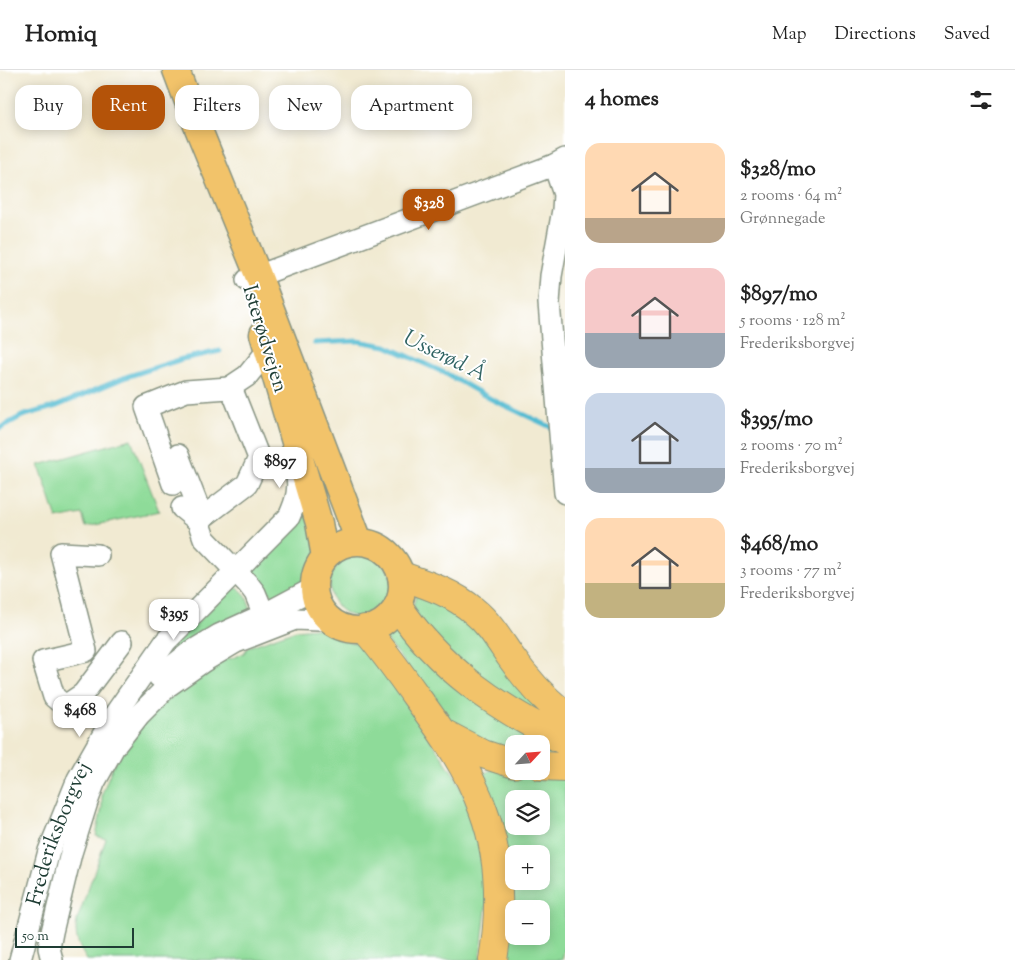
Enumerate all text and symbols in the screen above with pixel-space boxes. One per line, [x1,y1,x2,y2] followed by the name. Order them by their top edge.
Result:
[25,18,97,52] text: Homiq
[772,22,807,48] text: Map
[835,22,916,48] text: Directions
[944,22,990,48] text: Saved
[15,85,82,130] chip: Buy
[92,85,165,130] chip: Rent
[175,85,259,130] chip: Filters
[269,85,341,130] chip: New
[351,85,472,130] chip: Apartment
[585,85,659,115] text: 4 homes
[967,86,995,114] icon: filters
[740,155,816,185] text: $328/mo
[625,163,685,223] icon: home
[740,185,843,208] text: 2 rooms · 64 m²
[399,189,459,231] pin: $328
[414,193,444,216] text: $328
[740,208,825,231] text: Grønnegade
[740,280,818,310] text: $897/mo
[233,281,295,397] street label: Isterødvejen
[625,288,685,348] icon: home
[740,310,846,333] text: 5 rooms · 128 m²
[397,323,491,391] water label: Usserød Å
[740,333,855,356] text: Frederiksborgvej
[740,405,813,435] text: $395/mo
[625,413,685,473] icon: home
[740,435,843,458] text: 2 rooms · 70 m²
[250,446,310,489] pin: $897
[264,451,296,474] text: $897
[740,458,855,481] text: Frederiksborgvej
[740,530,818,560] text: $468/mo
[625,538,685,598] icon: home
[740,560,842,583] text: 3 rooms · 77 m²
[740,583,855,606] text: Frederiksborgvej
[144,598,204,641] pin: $395
[160,603,188,626] text: $395
[50,696,110,738] pin: $468
[64,700,96,723] text: $468
[505,735,550,780] north arrow
[505,735,550,945] map controls
[20,757,99,909] street label: Frederiksborgvej
[505,790,550,835] button: layers
[505,845,550,890] button: +
[505,900,550,945] button: −
[15,925,134,948] scale bar
[22,927,49,947] text: 50 m

